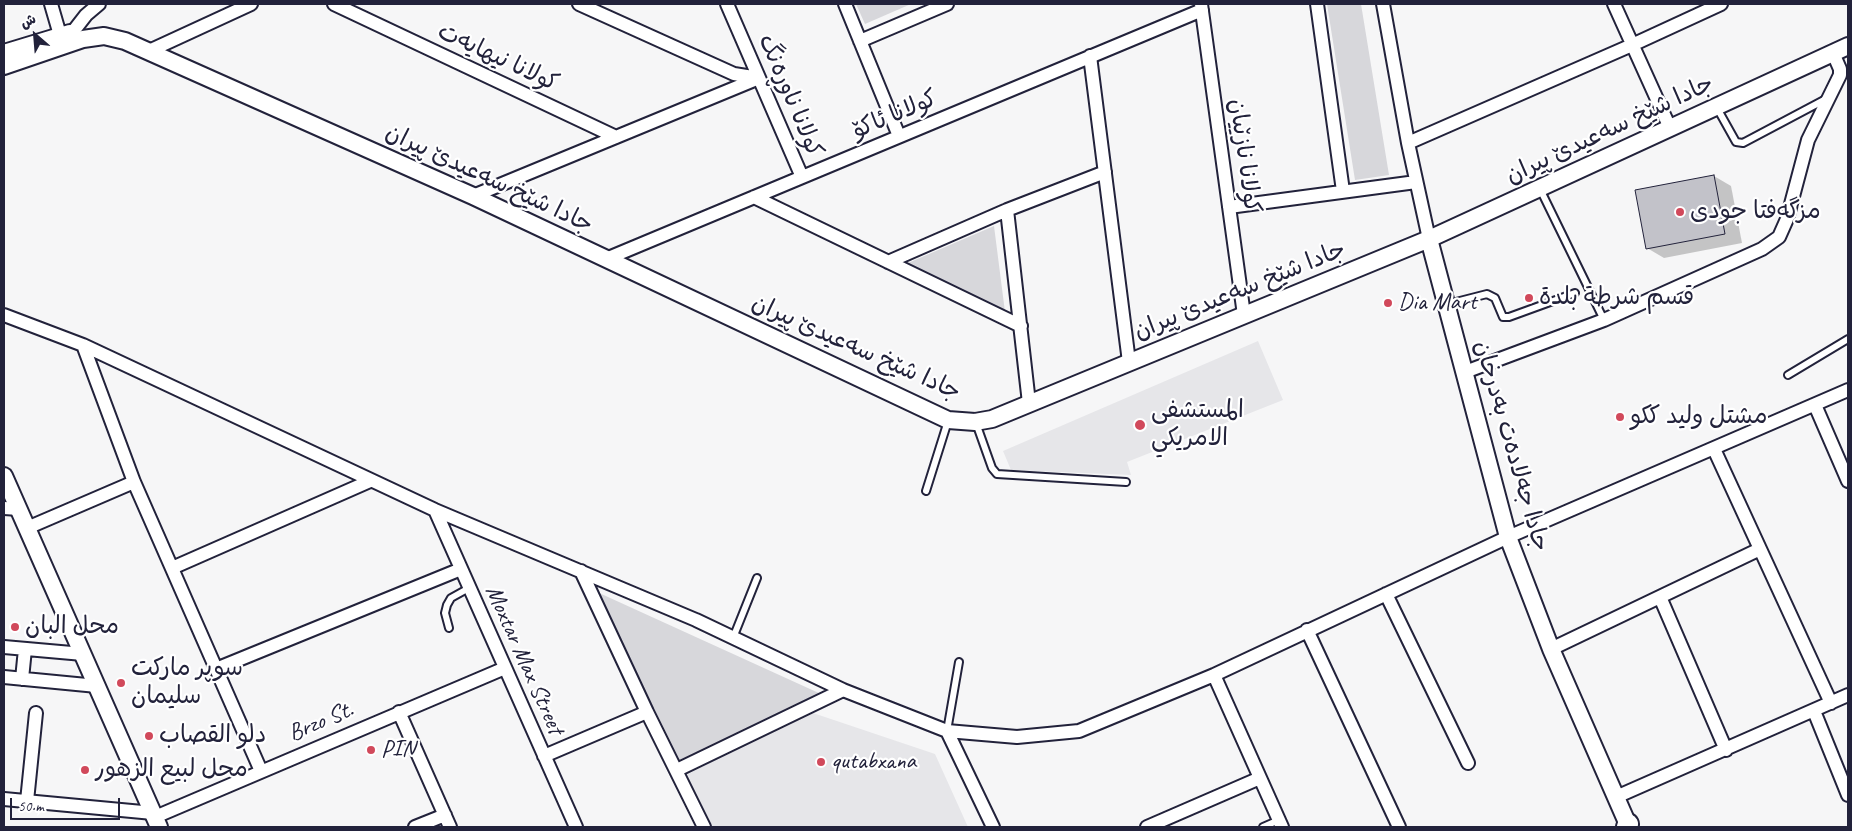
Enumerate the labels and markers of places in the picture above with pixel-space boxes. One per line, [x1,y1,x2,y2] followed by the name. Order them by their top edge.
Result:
[1690,198,1821,226] place label: مزگەفتا جودی
[1674,206,1686,218] marker: مزگەفتا جودی
[1539,284,1694,312] place label: قسم شرطة بلدة
[1398,289,1477,317] place label: Dia Mart
[1523,292,1535,304] marker: قسم شرطة بلدة
[1382,297,1394,309] marker: Dia Mart
[1151,397,1244,453] place label: المستشفى الامريكي
[1630,403,1767,431] place label: مشتل وليد ككو
[1614,411,1626,423] marker: مشتل وليد ككو
[1133,418,1147,432] marker: المستشفى الامريكي
[25,613,119,641] place label: محل البان
[9,621,21,633] marker: محل البان
[131,655,243,711] place label: سوپر ماركت سليمان
[115,677,127,689] marker: سوپر ماركت سليمان
[159,722,266,750] place label: دلو القصاب
[143,730,155,742] marker: دلو القصاب
[381,736,415,764] place label: PIN
[365,744,377,756] marker: PIN
[831,748,916,776] place label: qutabxana
[95,756,248,784] place label: محل لبيع الزهور
[815,756,827,768] marker: qutabxana
[79,764,91,776] marker: محل لبيع الزهور

